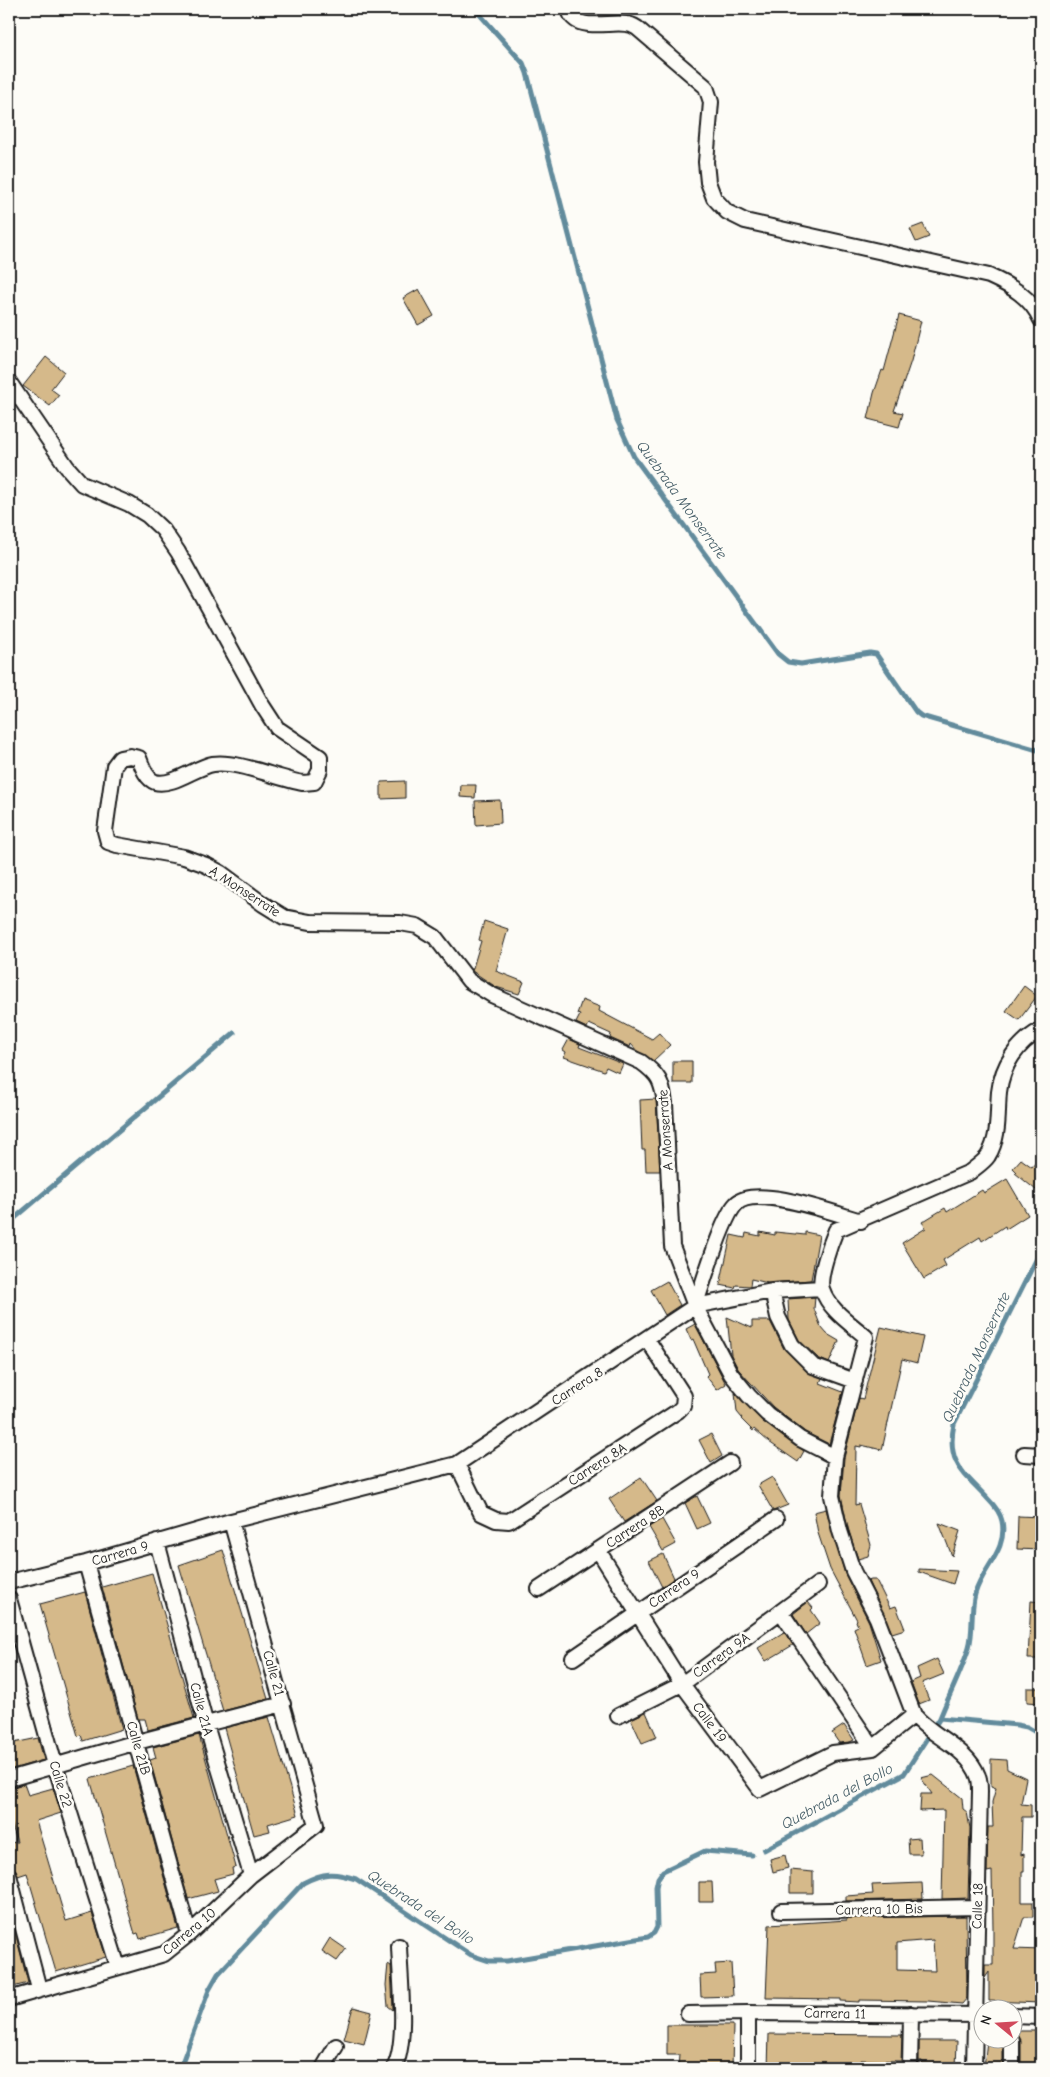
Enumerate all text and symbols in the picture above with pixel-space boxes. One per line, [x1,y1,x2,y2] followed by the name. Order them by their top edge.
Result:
[633,437,731,563] water label: Quebrada Monserrate
[206,862,283,921] street label: A Monserrate
[654,1089,677,1171] street label: A Monserrate
[938,1289,1014,1425] water label: Quebrada Monserrate
[548,1363,606,1409] street label: Carrera 8
[565,1439,630,1490] street label: Carrera 8A
[603,1501,668,1552] street label: Carrera 8B
[90,1537,151,1570] street label: Carrera 9
[645,1565,703,1612] street label: Carrera 9
[689,1629,753,1682] street label: Carrera 9A
[259,1648,288,1698] street label: Calle 21
[186,1681,217,1738] street label: Calle 21A
[689,1699,730,1746] street label: Calle 19
[123,1719,154,1777] street label: Calle 21B
[45,1759,76,1810] street label: Calle 22
[778,1759,896,1833] water label: Quebrada del Bollo
[364,1866,478,1948] water label: Quebrada del Bollo
[968,1883,987,1930] street label: Calle 18
[835,1900,923,1919] street label: Carrera 10 Bis
[159,1904,220,1959] street label: Carrera 10
[972,2000,1022,2050] north arrow
[804,2004,866,2023] street label: Carrera 11
[977,2013,996,2027] text: N

